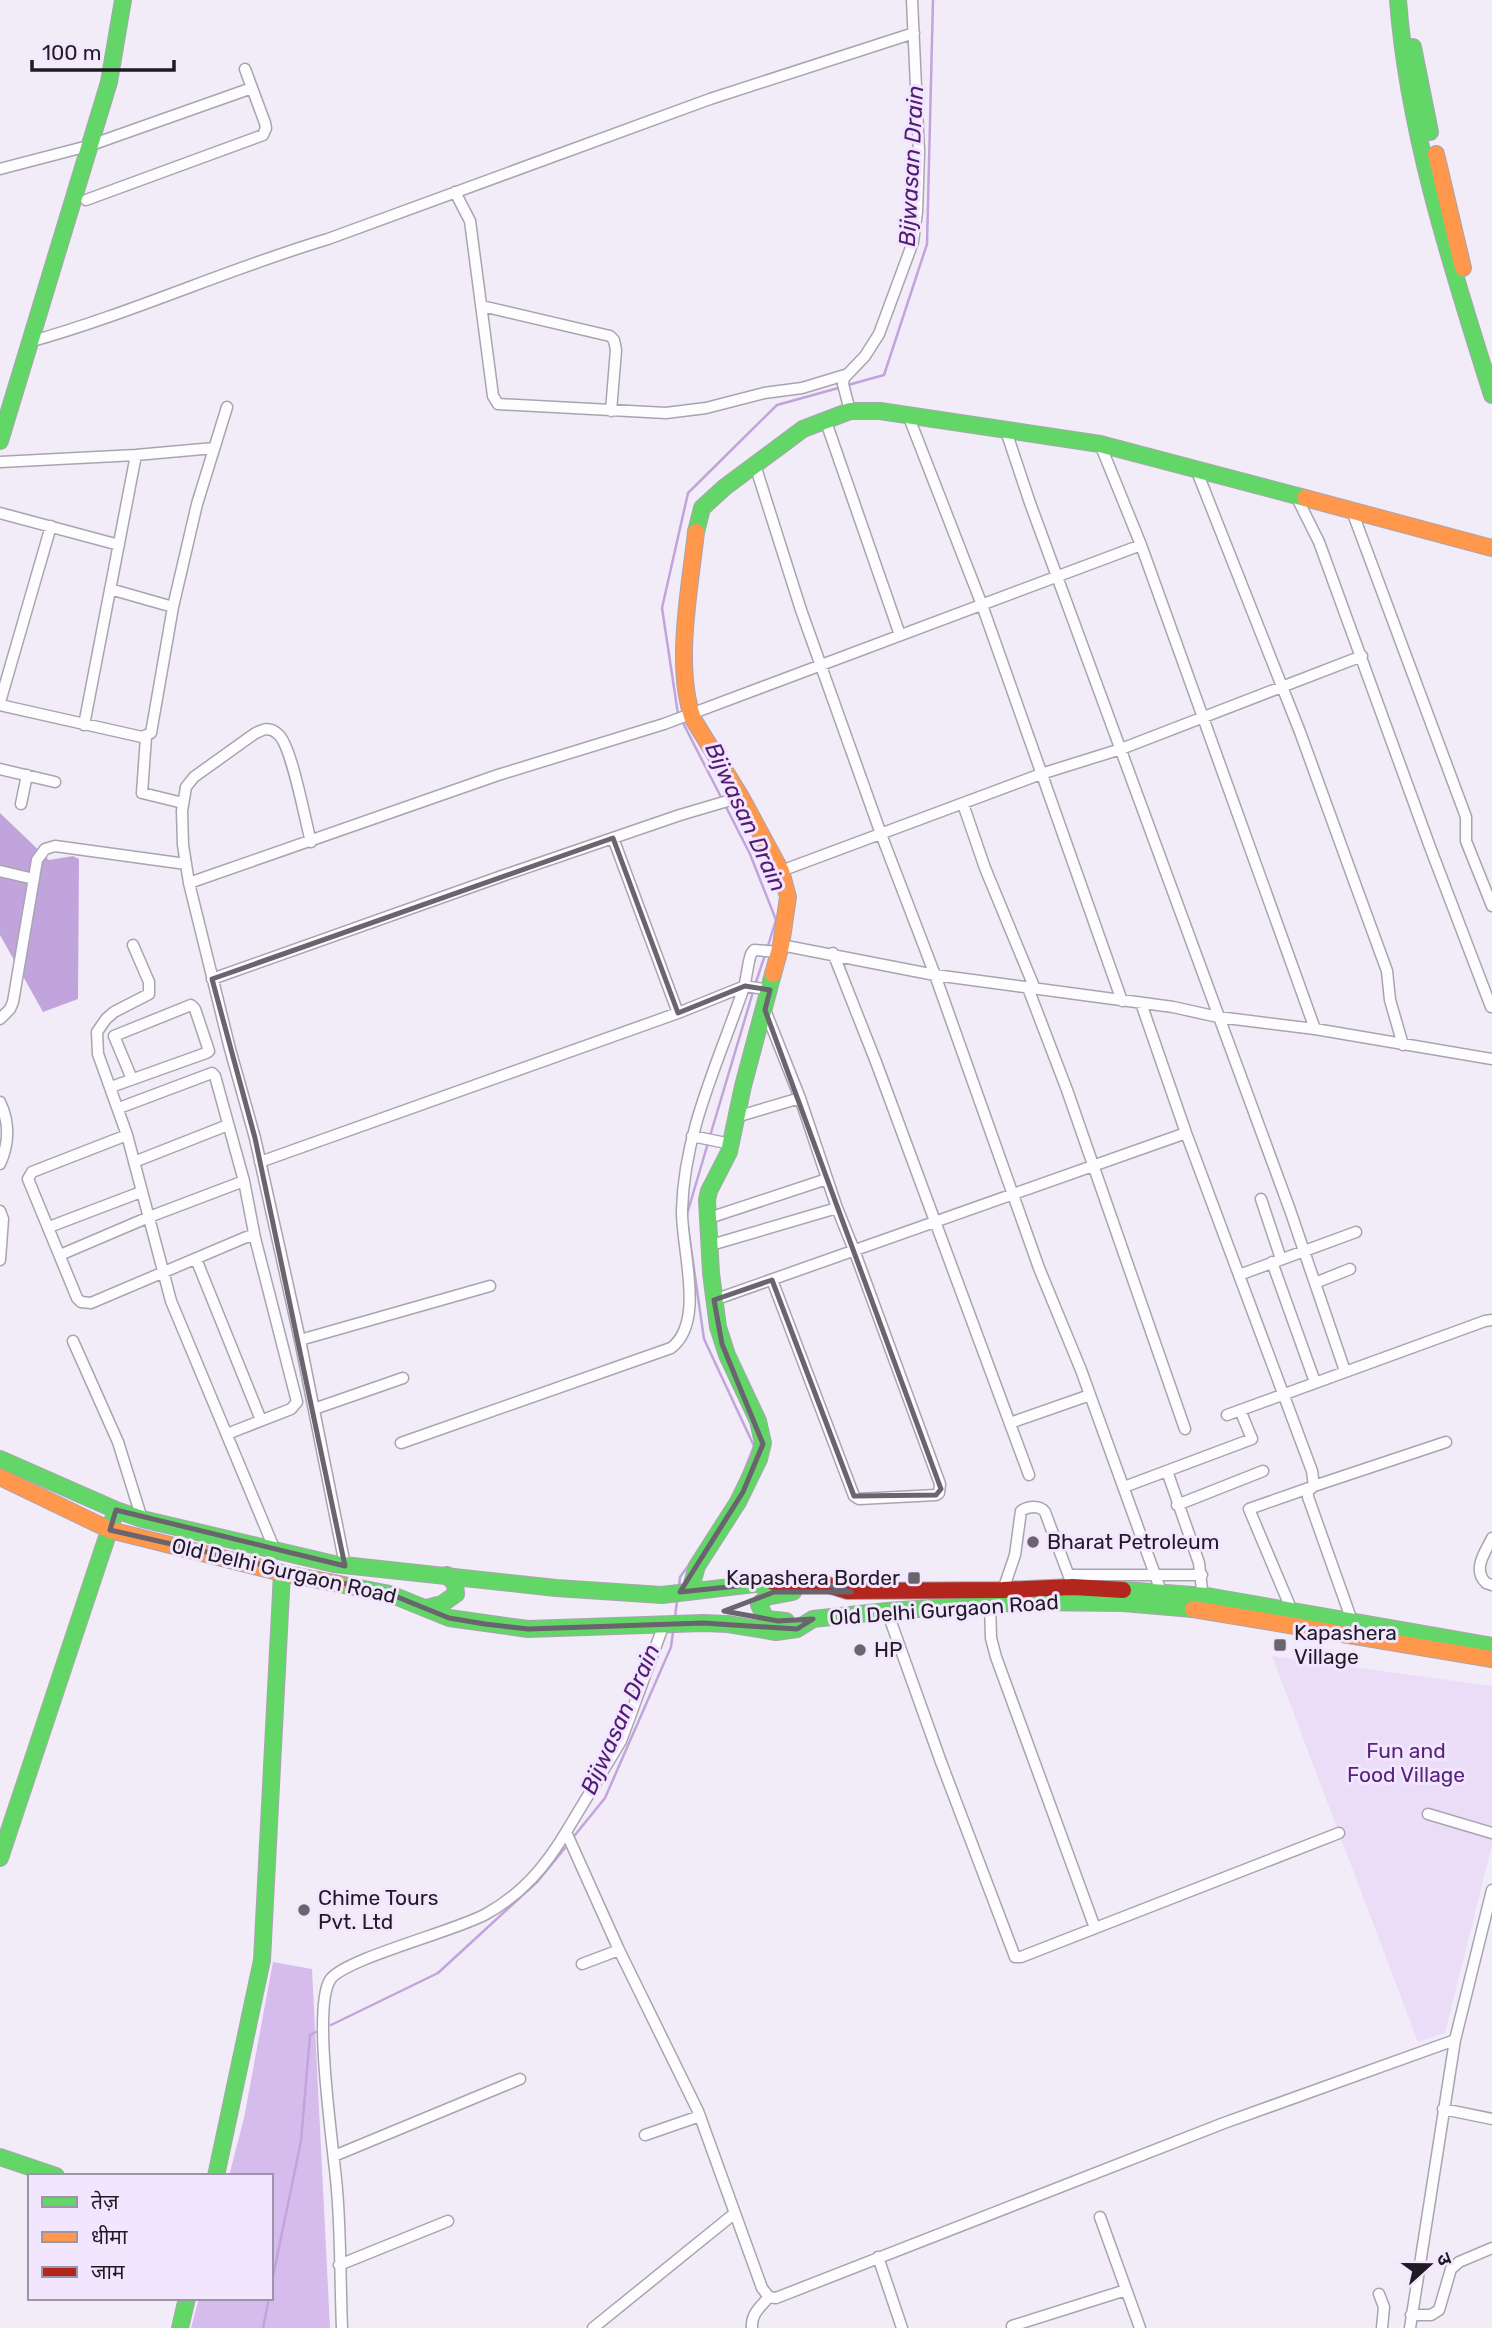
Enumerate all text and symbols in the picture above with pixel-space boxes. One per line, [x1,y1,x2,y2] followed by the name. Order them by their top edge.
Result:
[32,28,173,72] scale bar
[42,40,101,65] text: 100 m
[893,85,929,247] water label: Bijwasan Drain
[699,738,793,896] water label: Bijwasan Drain
[1047,1529,1219,1554] place label: Bharat Petroleum
[169,1532,399,1609] street label: Old Delhi Gurgaon Road
[1025,1534,1041,1550] marker: Bharat Petroleum
[726,1565,900,1590] place label: Kapashera Border
[906,1570,922,1586] marker: Kapashera Border
[828,1589,1059,1630] street label: Old Delhi Gurgaon Road
[1294,1620,1397,1669] place label: Kapashera Village
[874,1637,902,1662] place label: HP
[1272,1637,1288,1653] marker: Kapashera Village
[574,1640,666,1798] water label: Bijwasan Drain
[852,1642,868,1658] marker: HP
[1347,1738,1465,1787] park label: Fun and Food Village
[318,1885,438,1934] place label: Chime Tours Pvt. Ltd
[296,1902,312,1918] marker: Chime Tours Pvt. Ltd
[28,2174,273,2300] legend
[91,2189,119,2214] text: तेज़
[91,2224,128,2249] text: धीमा
[1394,2230,1464,2300] north arrow
[1432,2250,1457,2269] text: उ
[91,2259,125,2284] text: जाम

